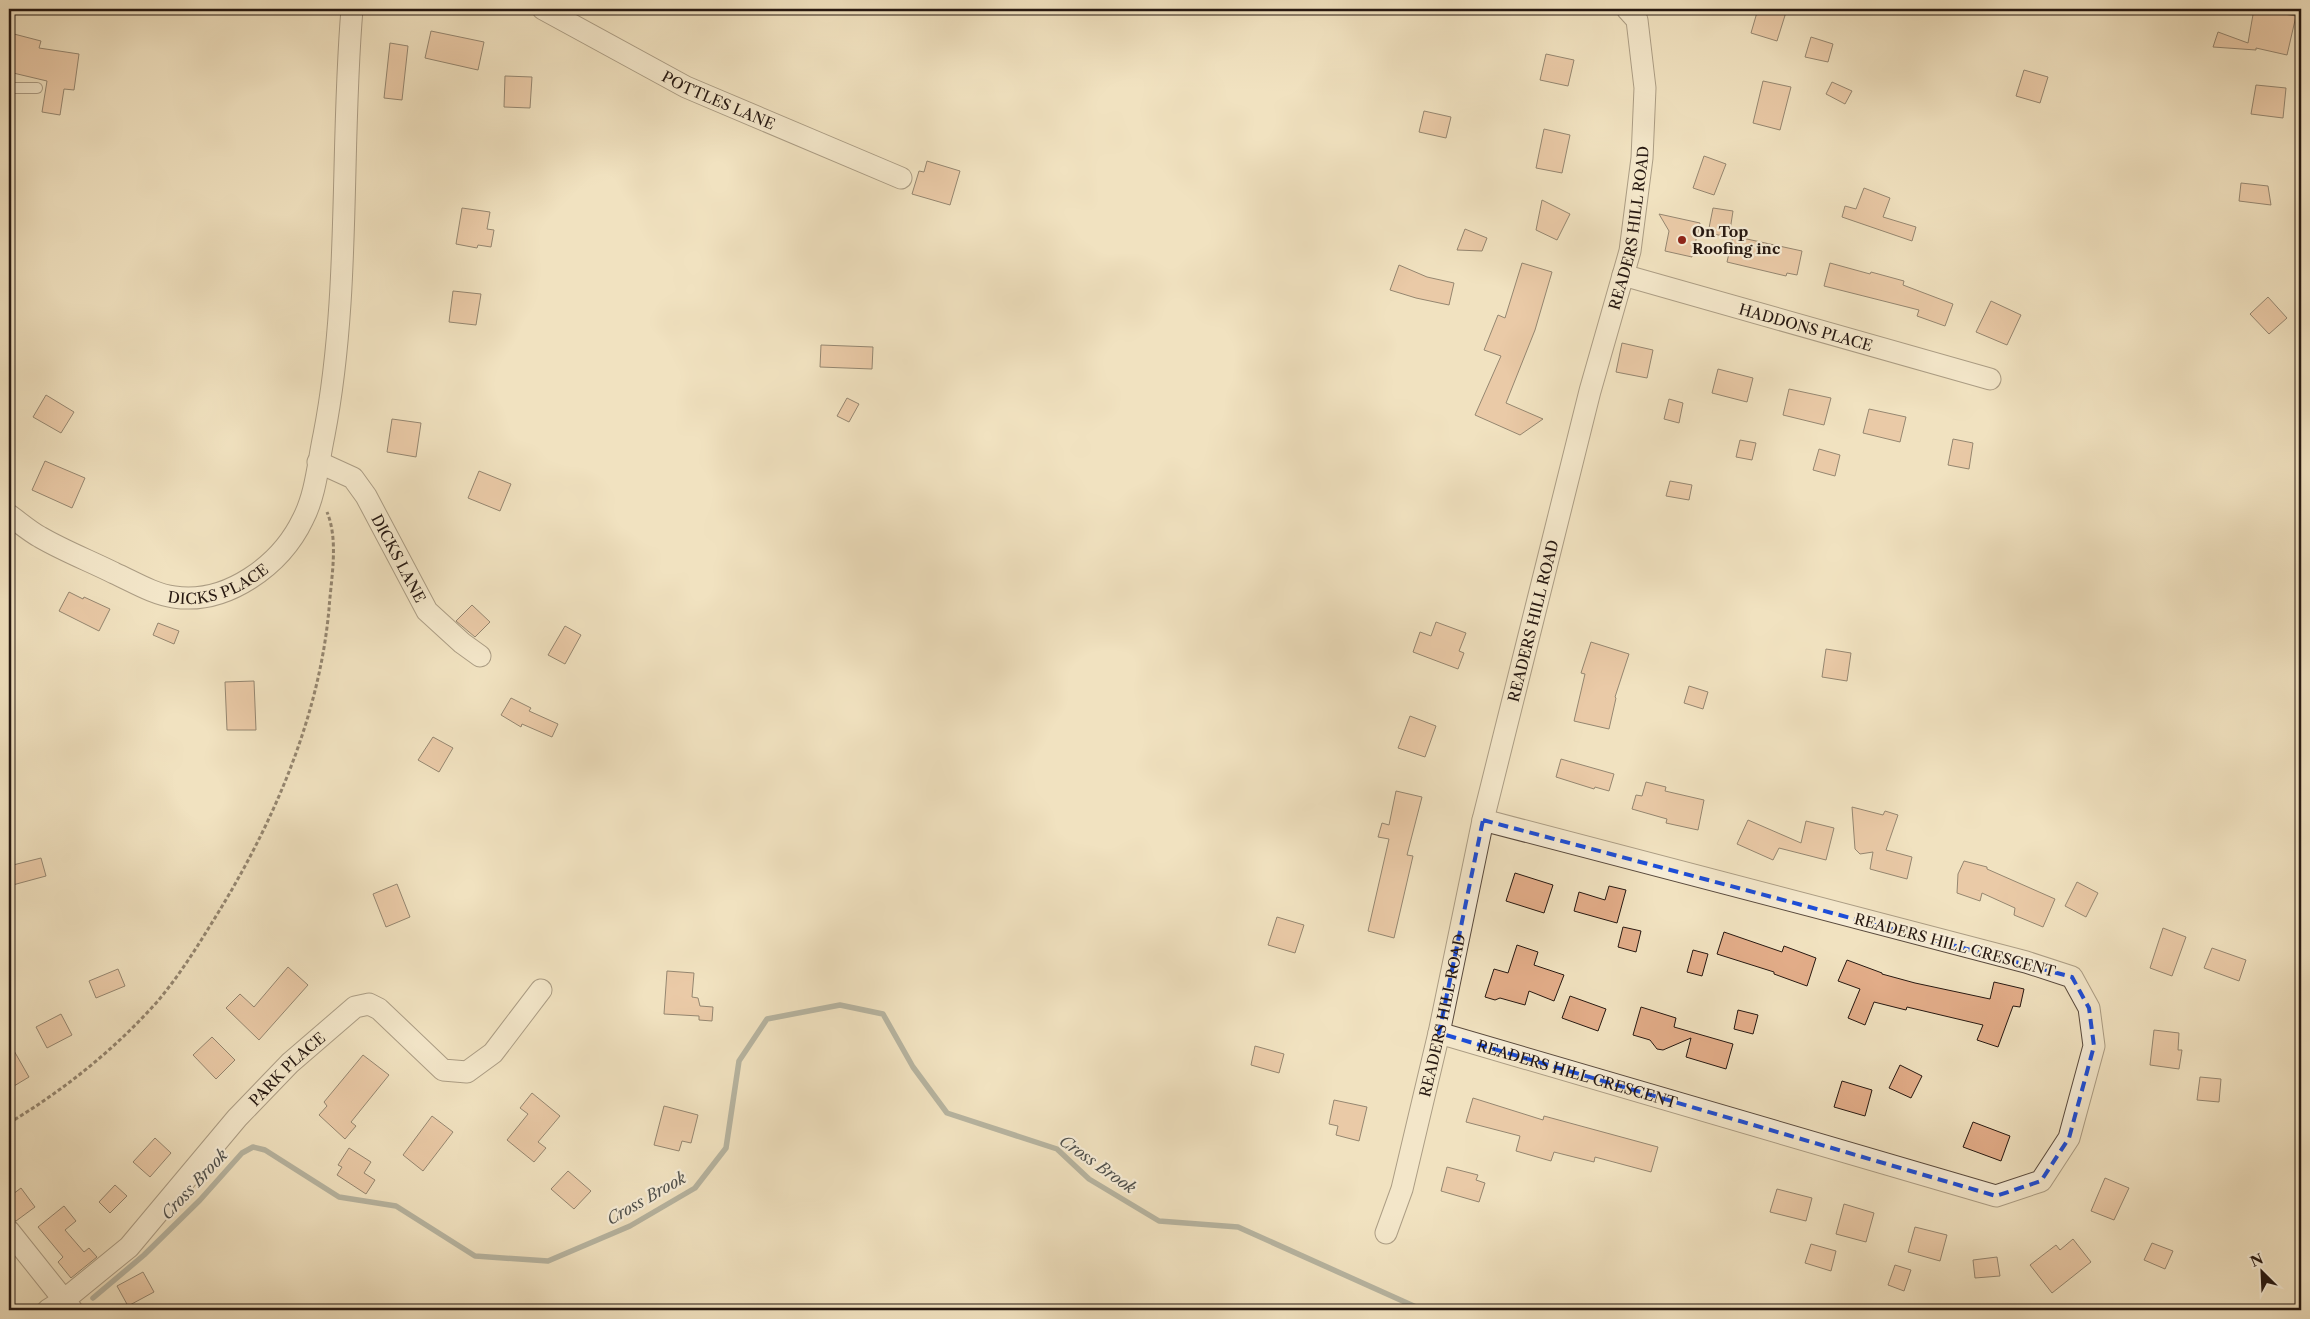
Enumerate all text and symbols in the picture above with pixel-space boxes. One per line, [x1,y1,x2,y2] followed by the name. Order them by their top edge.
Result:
[659,66,778,133] street label: POTTLES LANE
[1604,145,1652,312] street label: READERS HILL ROAD
[1692,222,1780,258] place label: On Top Roofing inc
[1676,234,1688,246] marker: On Top Roofing inc
[1737,299,1875,355] street label: HADDONS PLACE
[368,511,430,606] street label: DICKS LANE
[1503,538,1562,704] street label: READERS HILL ROAD
[166,559,272,608] street label: DICKS PLACE
[1852,909,2059,981] street label: READERS HILL CRESCENT
[1415,932,1469,1099] street label: READERS HILL ROAD
[244,1028,329,1110] street label: PARK PLACE
[1475,1035,1680,1112] street label: READERS HILL CRESCENT
[1056,1130,1141,1198] water label: Cross Brook
[156,1144,232,1223] water label: Cross Brook
[603,1167,690,1229] water label: Cross Brook
[2238,1246,2288,1296] north arrow
[2247,1249,2266,1271] text: N

